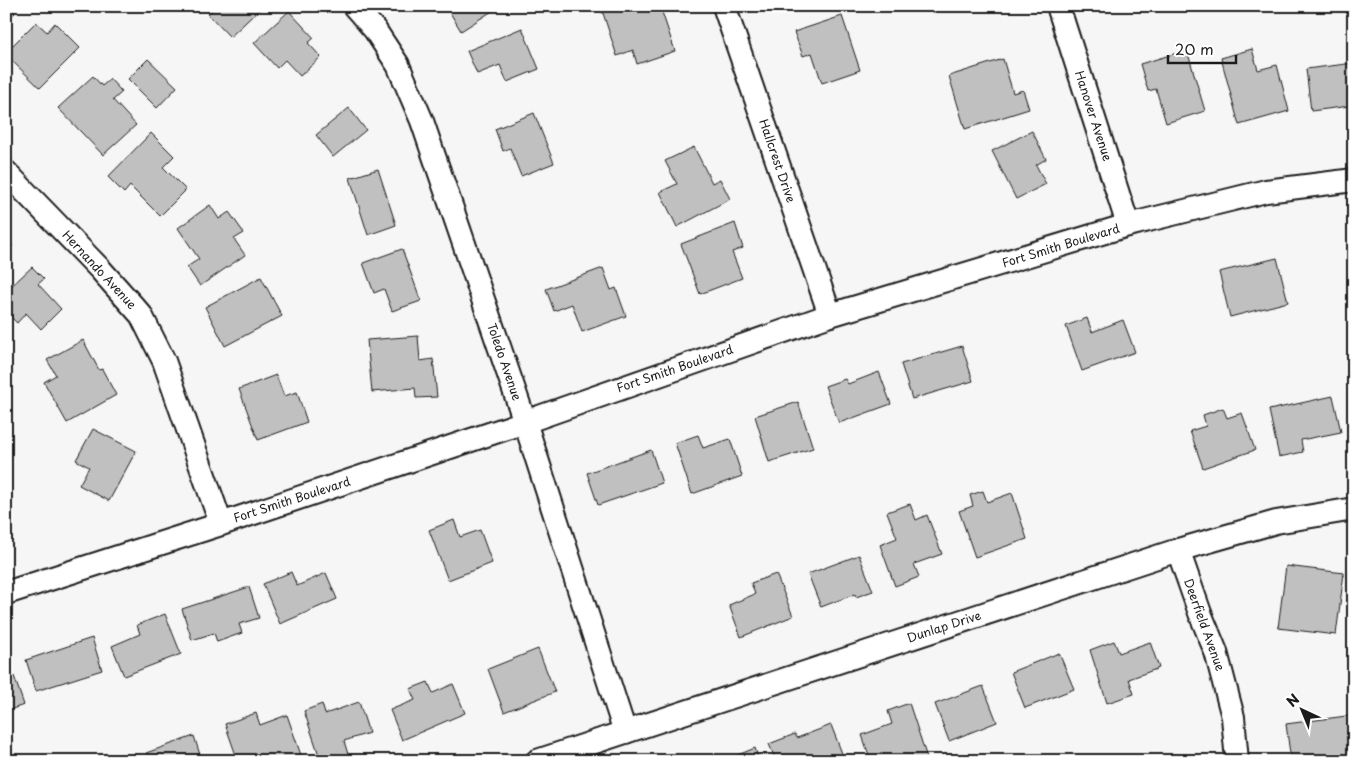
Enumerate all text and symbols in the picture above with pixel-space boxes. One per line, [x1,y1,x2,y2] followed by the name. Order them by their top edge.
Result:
[1168,32,1235,64] scale bar
[1175,37,1214,60] text: 20 m
[1071,68,1117,164] street label: Hanover Avenue
[755,117,801,205] street label: Hallcrest Drive
[1000,218,1122,271] street label: Fort Smith Boulevard
[58,226,141,313] street label: Hernando Avenue
[483,321,527,403] street label: Toledo Avenue
[614,339,736,396] street label: Fort Smith Boulevard
[231,471,353,526] street label: Fort Smith Boulevard
[1180,576,1230,674] street label: Deerfield Avenue
[904,605,984,647] street label: Dunlap Drive
[1278,684,1328,734] north arrow
[1281,689,1304,712] text: N

